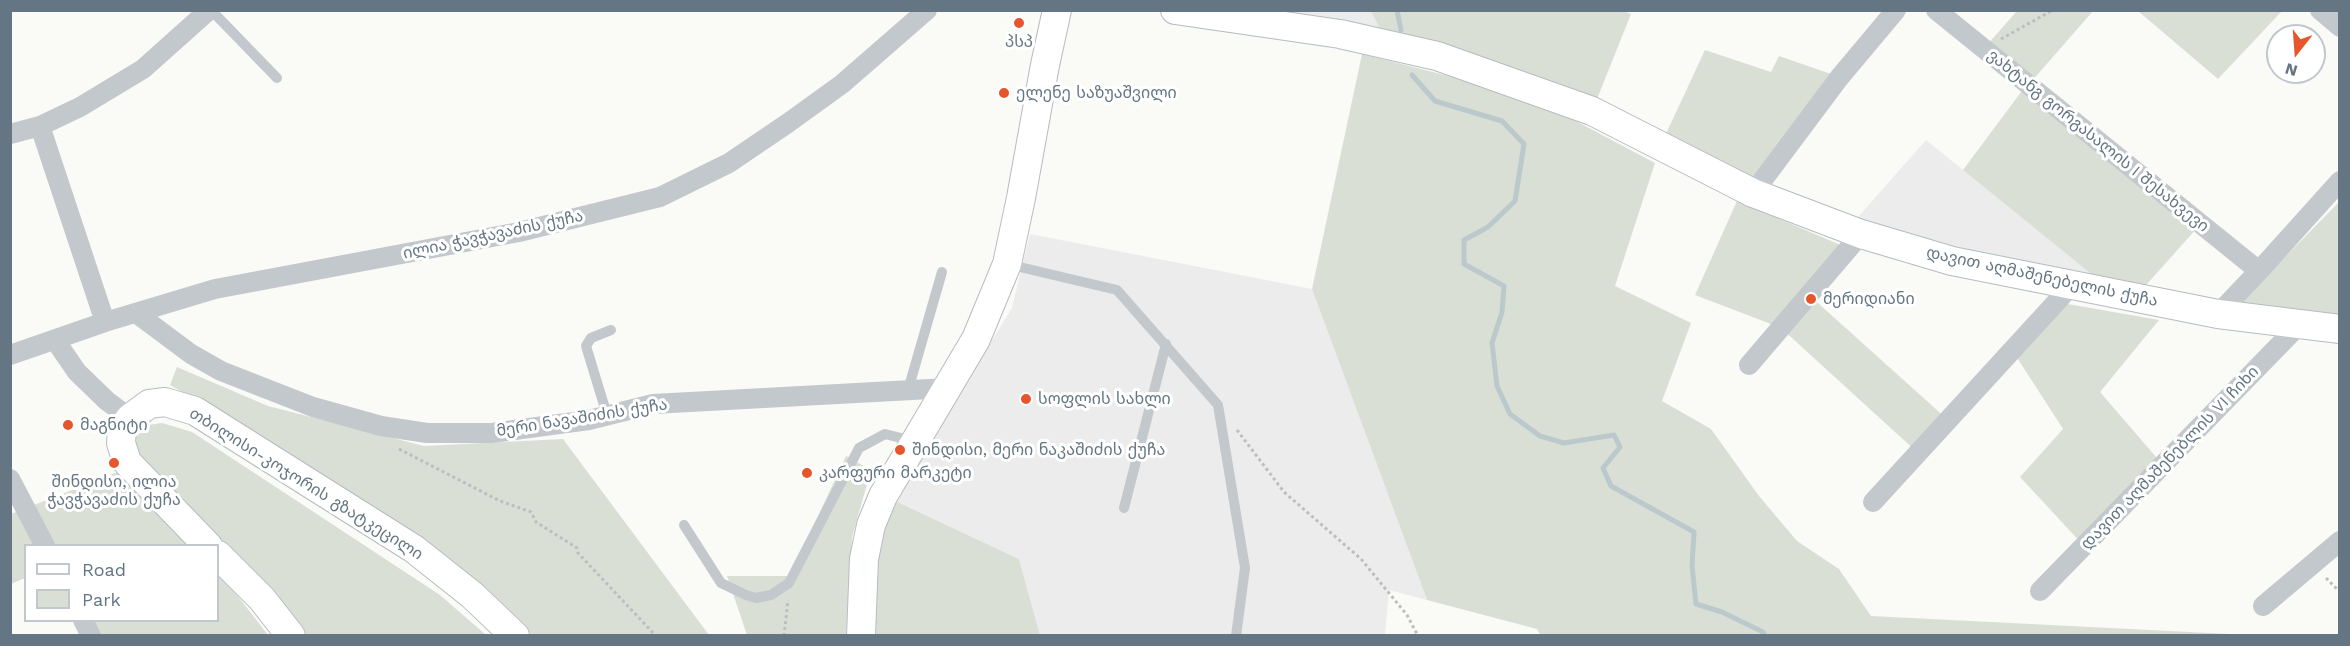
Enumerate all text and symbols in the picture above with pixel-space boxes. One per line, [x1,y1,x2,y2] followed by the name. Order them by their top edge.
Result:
[1012,16,1026,30] marker: პსპ
[2266,24,2326,84] north arrow
[1005,32,1033,52] place label: პსპ
[1983,46,2213,236] street label: ვახტანგ გორგასალის I შესახვევი
[2283,59,2300,81] text: N
[1016,83,1177,103] place label: ელენე საზუაშვილი
[997,86,1011,100] marker: ელენე საზუაშვილი
[401,207,585,263] street label: ილია ჭავჭავაძის ქუჩა
[1925,243,2159,311] street label: დავით აღმაშენებელის ქუჩა
[1823,289,1915,309] place label: მერიდიანი
[1804,292,1818,306] marker: მერიდიანი
[2077,362,2263,554] street label: დავით აღმაშენებლის VI ჩიხი
[1038,389,1171,409] place label: სოფლის სახლი
[1019,392,1033,406] marker: სოფლის სახლი
[495,395,669,441] street label: მერი ნავაშიძის ქუჩა
[186,404,426,564] street label: თბილისი-კოჯორის გზატკეცილი
[80,415,148,435] place label: მაგნიტი
[61,418,75,432] marker: მაგნიტი
[912,440,1165,460] place label: შინდისი, მერი ნაკაშიძის ქუჩა
[893,443,907,457] marker: შინდისი, მერი ნაკაშიძის ქუჩა
[107,456,121,470] marker: შინდისი, ილია ჭავჭავაძის ქუჩა
[819,463,972,483] place label: კარფური მარკეტი
[800,466,814,480] marker: კარფური მარკეტი
[47,472,181,510] place label: შინდისი, ილია ჭავჭავაძის ქუჩა
[24,544,219,622] legend
[82,559,126,580] text: Road
[82,589,121,610] text: Park

